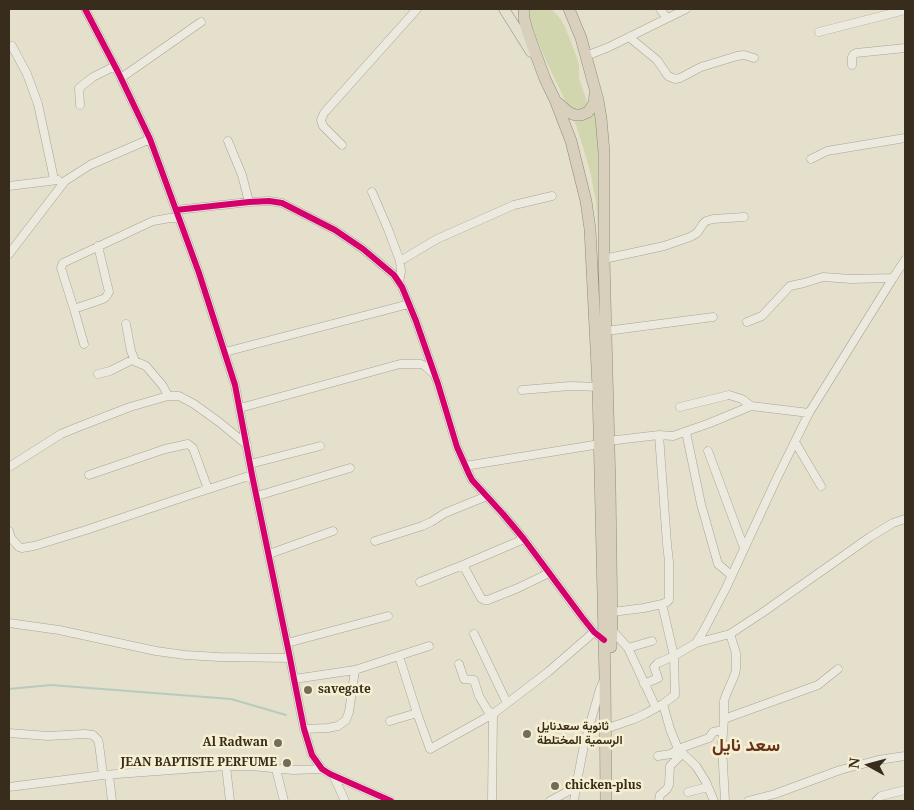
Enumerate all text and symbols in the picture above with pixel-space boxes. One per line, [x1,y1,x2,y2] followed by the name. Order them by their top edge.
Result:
[318,683,371,697] place label: savegate
[302,684,314,696] marker: savegate
[537,720,623,748] place label: ثانوية سعدنايل الرسمية المختلطة
[521,728,533,740] marker: ثانوية سعدنايل الرسمية المختلطة
[712,735,780,757] district label: سعد نايل
[203,736,268,750] place label: Al Radwan
[272,737,284,749] marker: Al Radwan
[844,740,894,790] north arrow
[120,756,277,770] place label: JEAN BAPTISTE PERFUME
[844,756,864,770] text: N
[281,757,293,769] marker: JEAN BAPTISTE PERFUME
[565,779,642,793] place label: chicken-plus
[549,780,561,792] marker: chicken-plus

